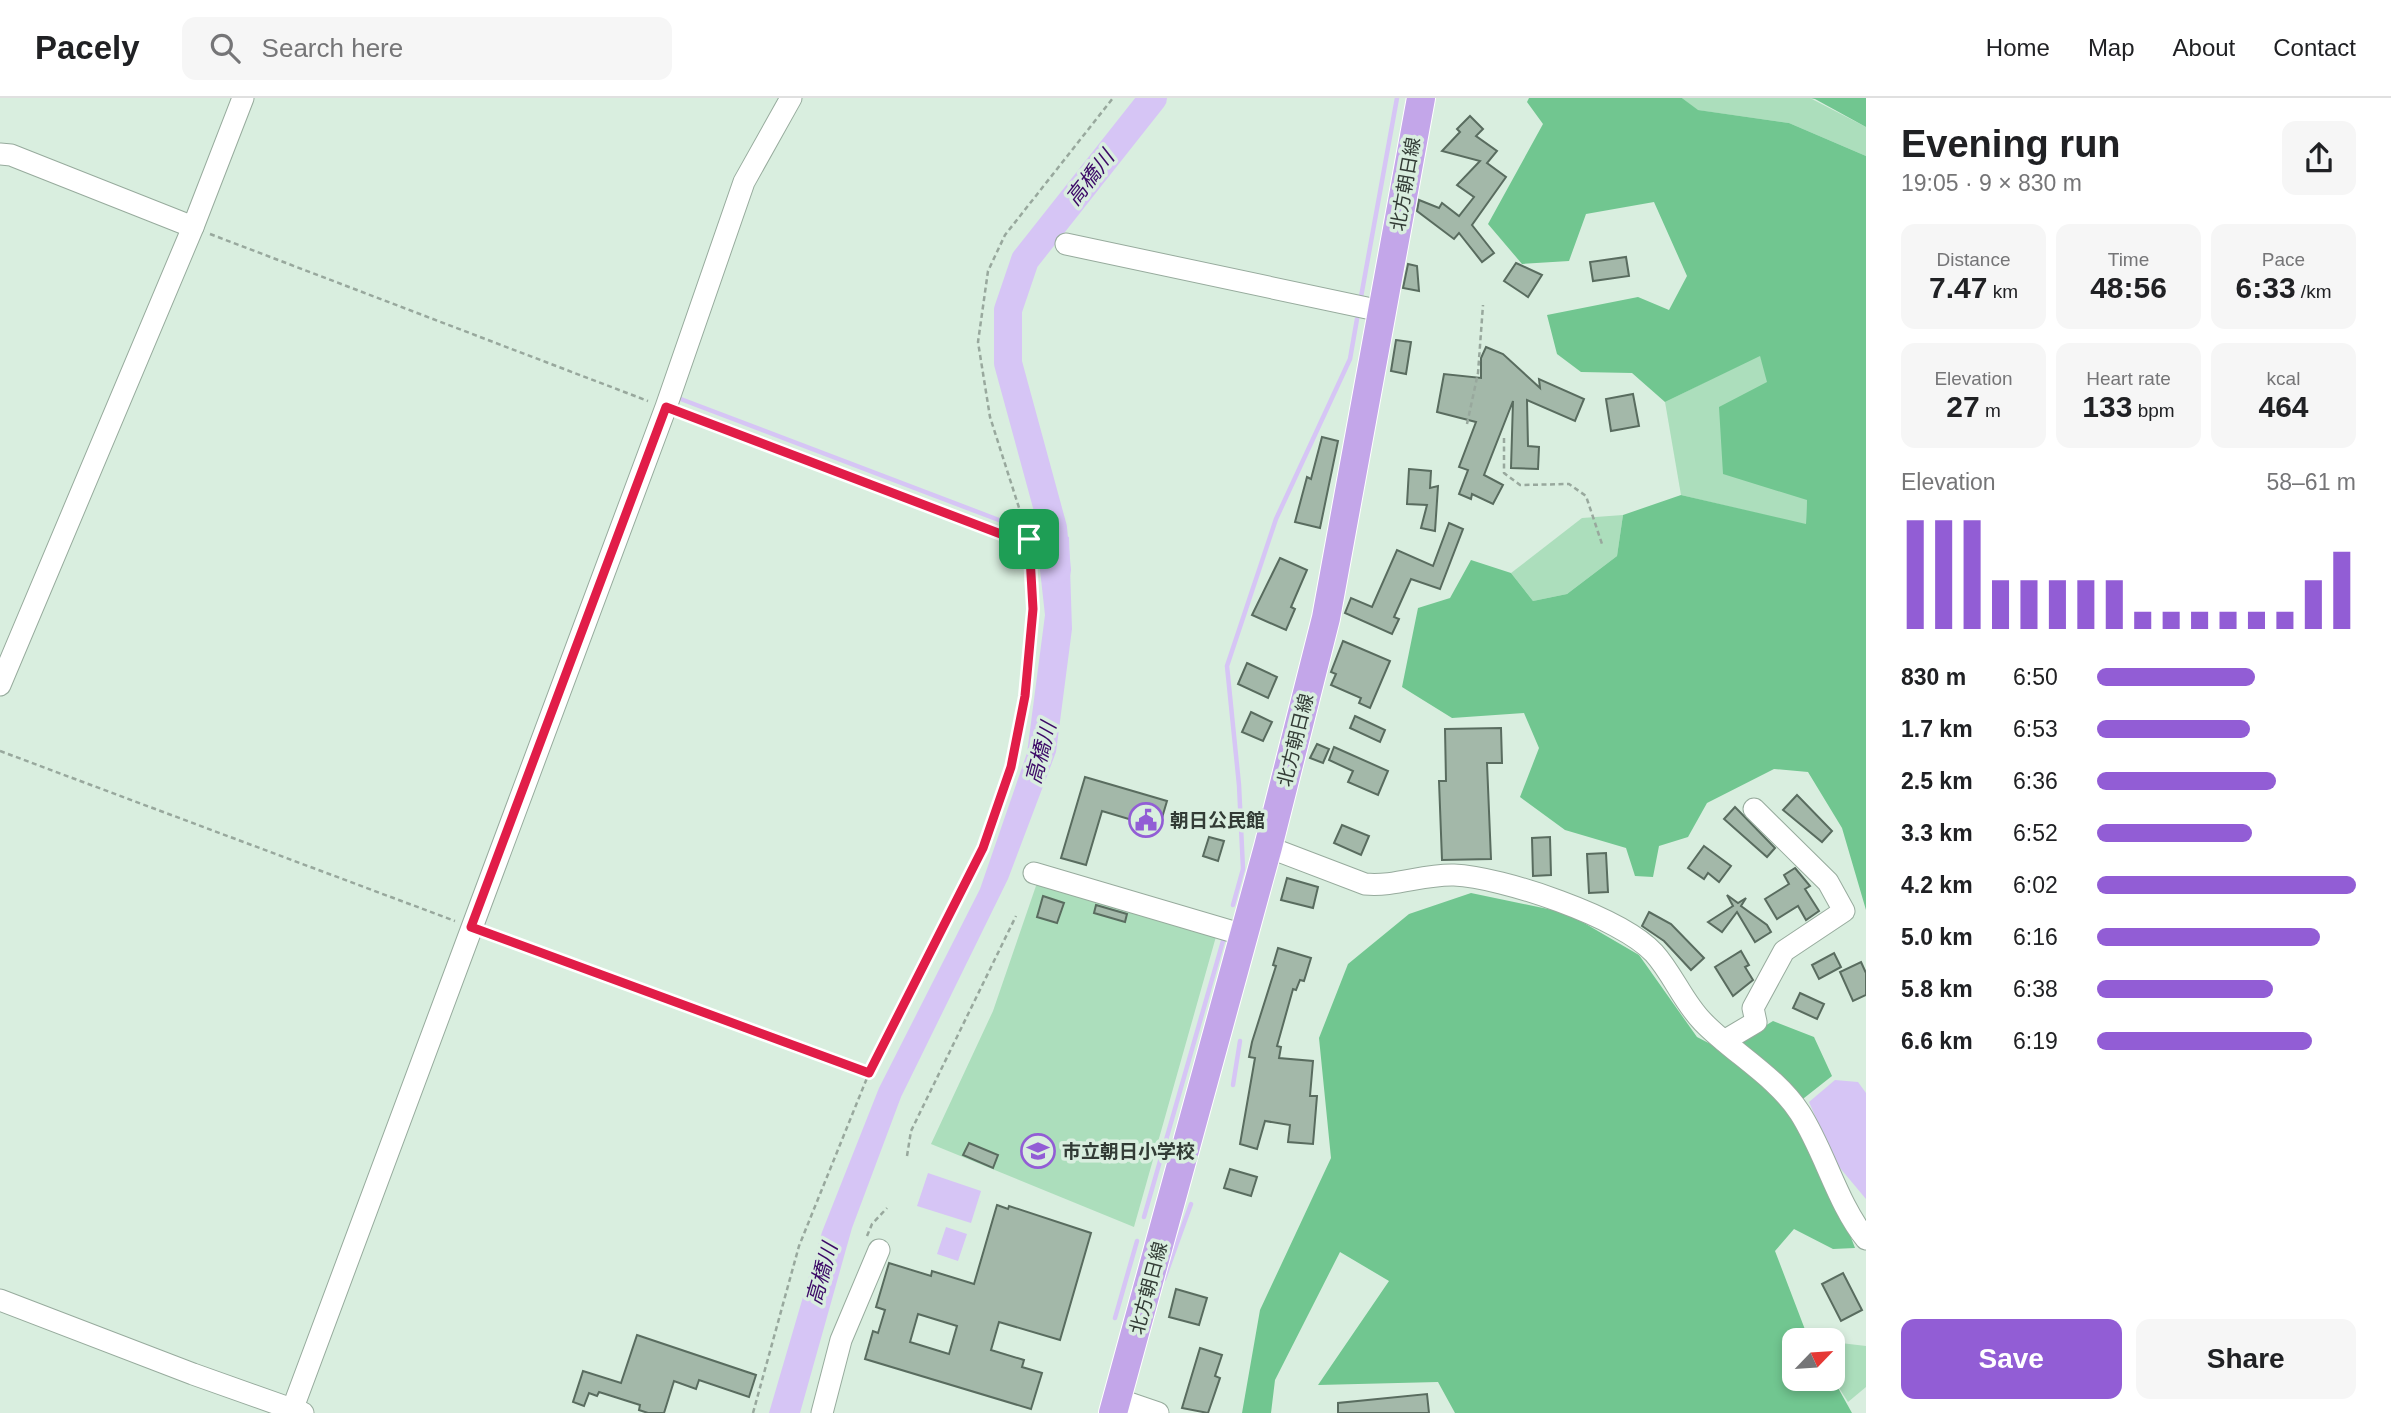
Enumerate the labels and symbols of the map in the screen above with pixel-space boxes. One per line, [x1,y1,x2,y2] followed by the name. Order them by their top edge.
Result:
[1387,135,1424,233] street label: 北方朝日線
[1061,144,1119,210] water label: 高橋川
[999,509,1059,569] pin
[1274,691,1317,789] street label: 北方朝日線
[1021,718,1060,786] water label: 高橋川
[1127,801,1165,839] public building icon: 朝日公民館
[1170,810,1265,831] place label: 朝日公民館
[1019,1132,1057,1170] school or university icon: 市立朝日小学校
[1062,1141,1195,1162] place label: 市立朝日小学校
[802,1238,842,1307] water label: 高橋川
[1126,1240,1171,1337] street label: 北方朝日線
[1782,1328,1844,1391] north arrow

